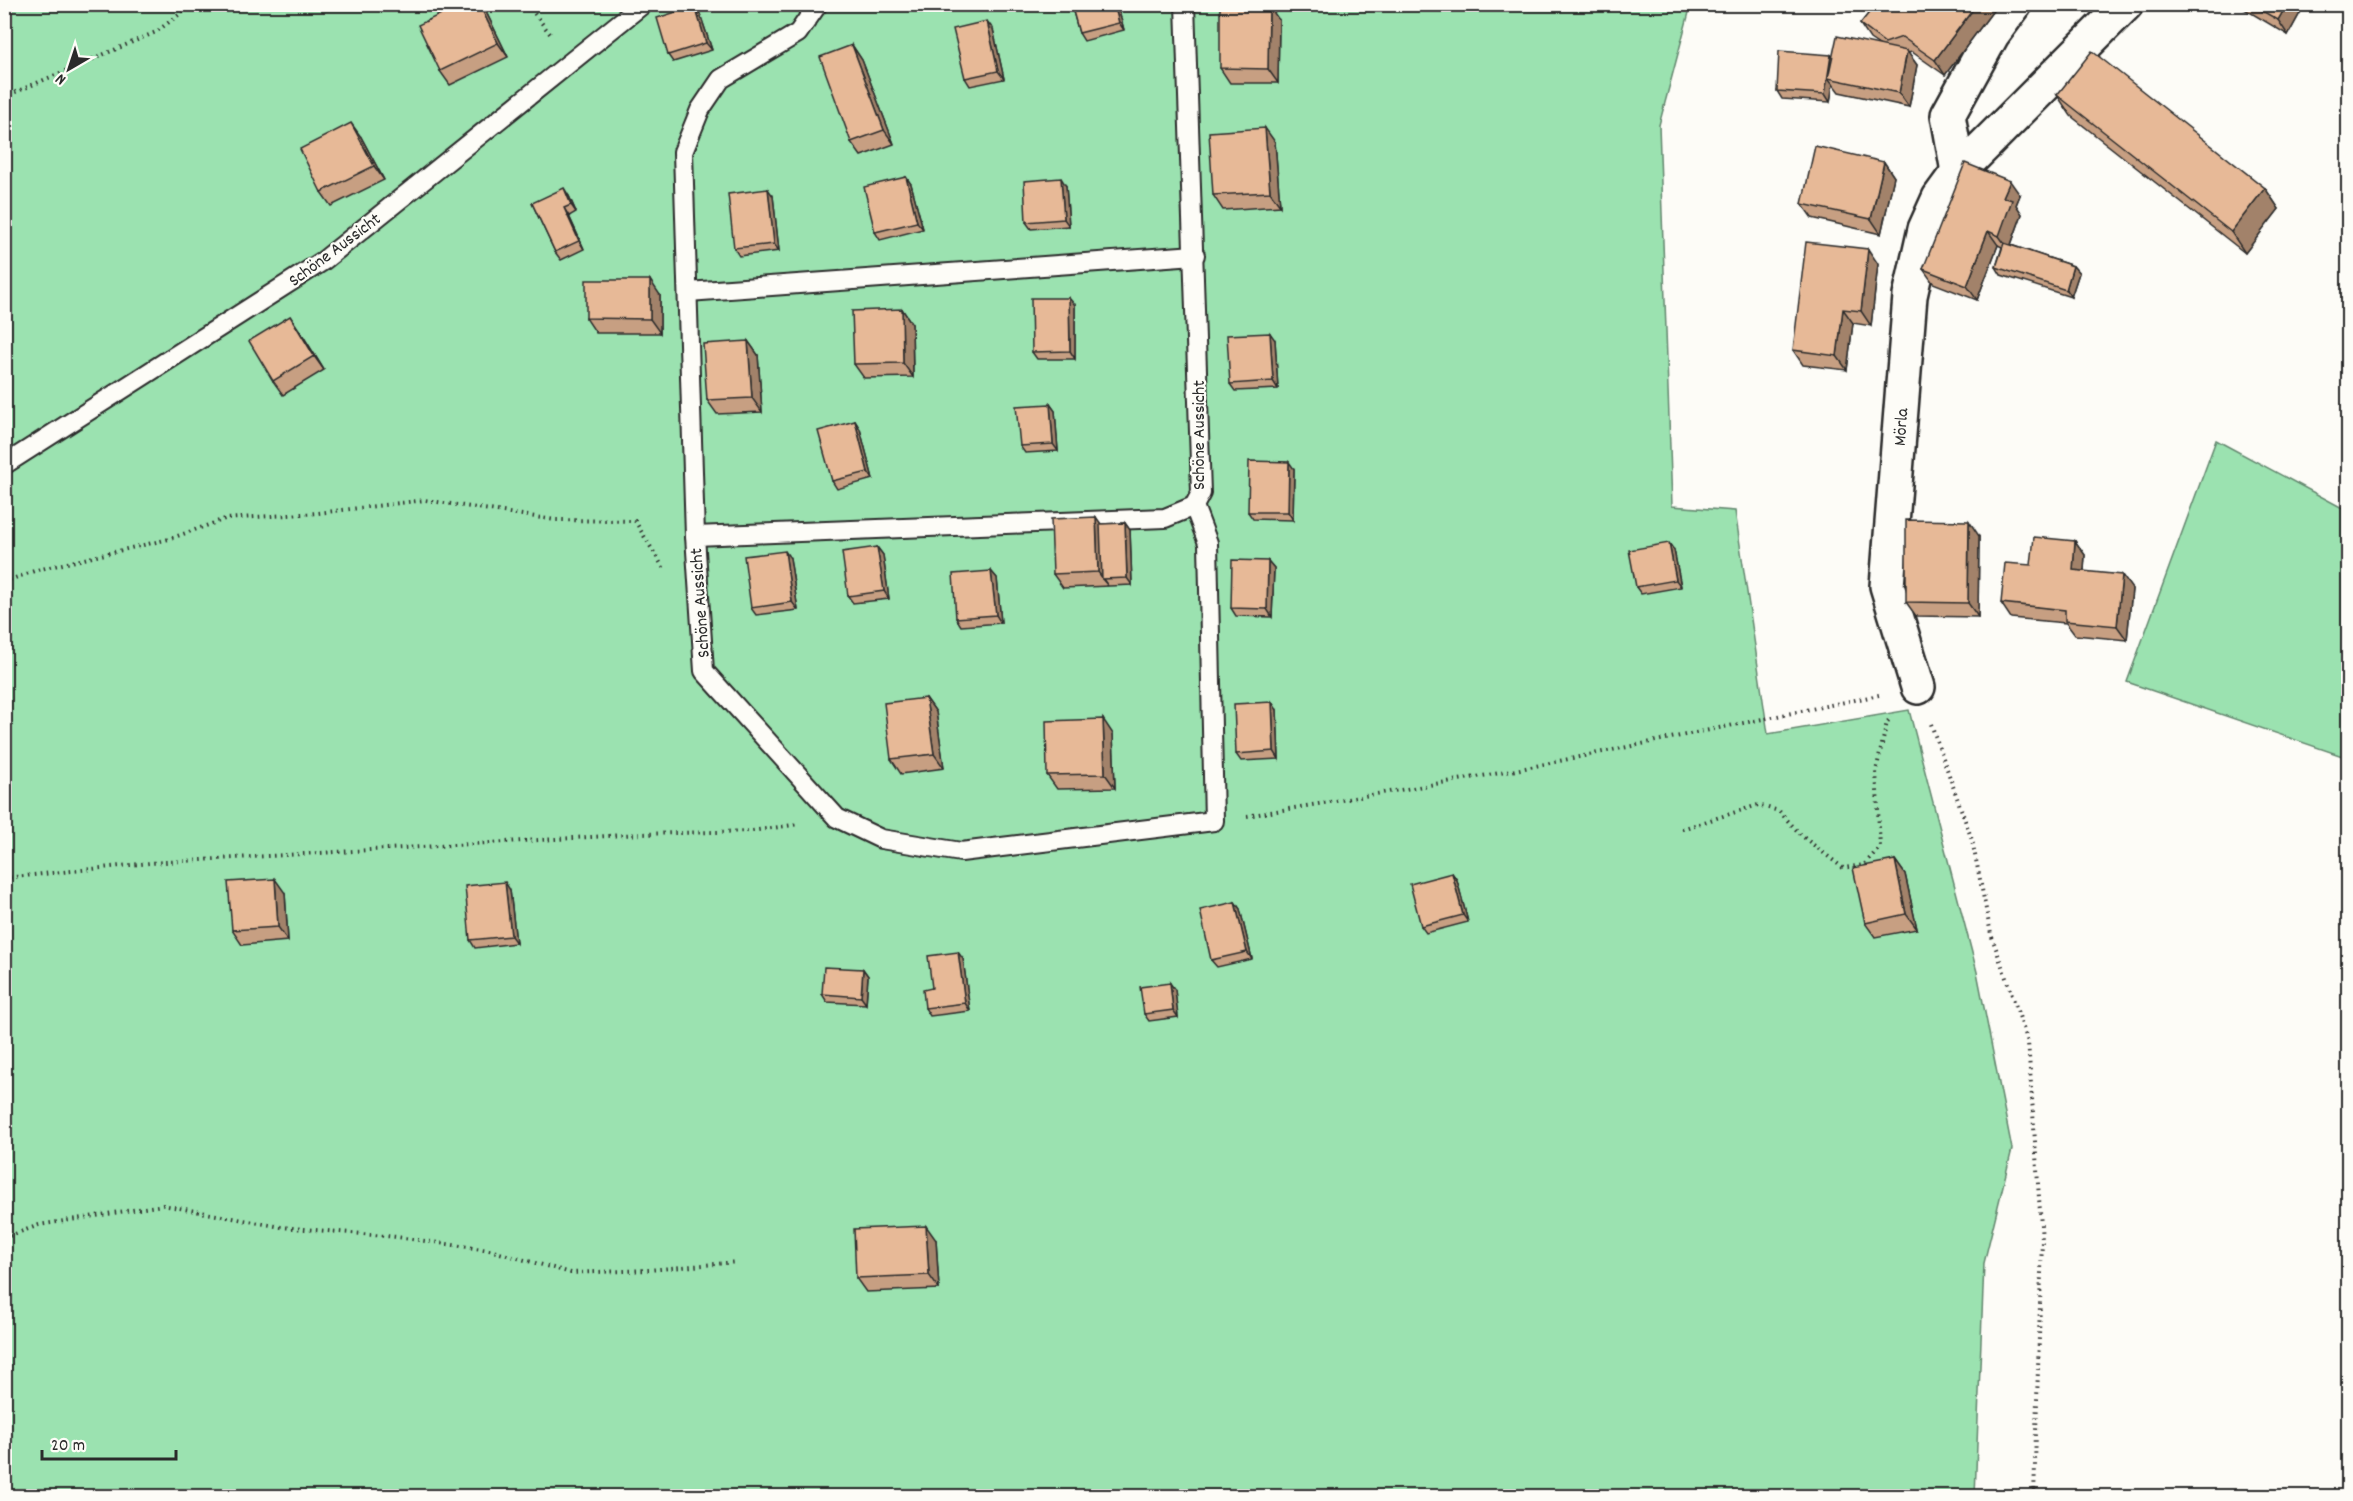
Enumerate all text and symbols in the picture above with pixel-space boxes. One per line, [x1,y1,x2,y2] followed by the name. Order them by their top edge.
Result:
[39,39,99,99] north arrow
[51,67,71,90] text: N
[284,208,387,294] street label: Schöne Aussicht
[1188,380,1213,490] street label: Schöne Aussicht
[1889,407,1916,447] street label: Mörla
[685,547,718,659] street label: Schöne Aussicht
[42,1423,176,1461] scale bar
[51,1434,85,1459] text: 20 m

